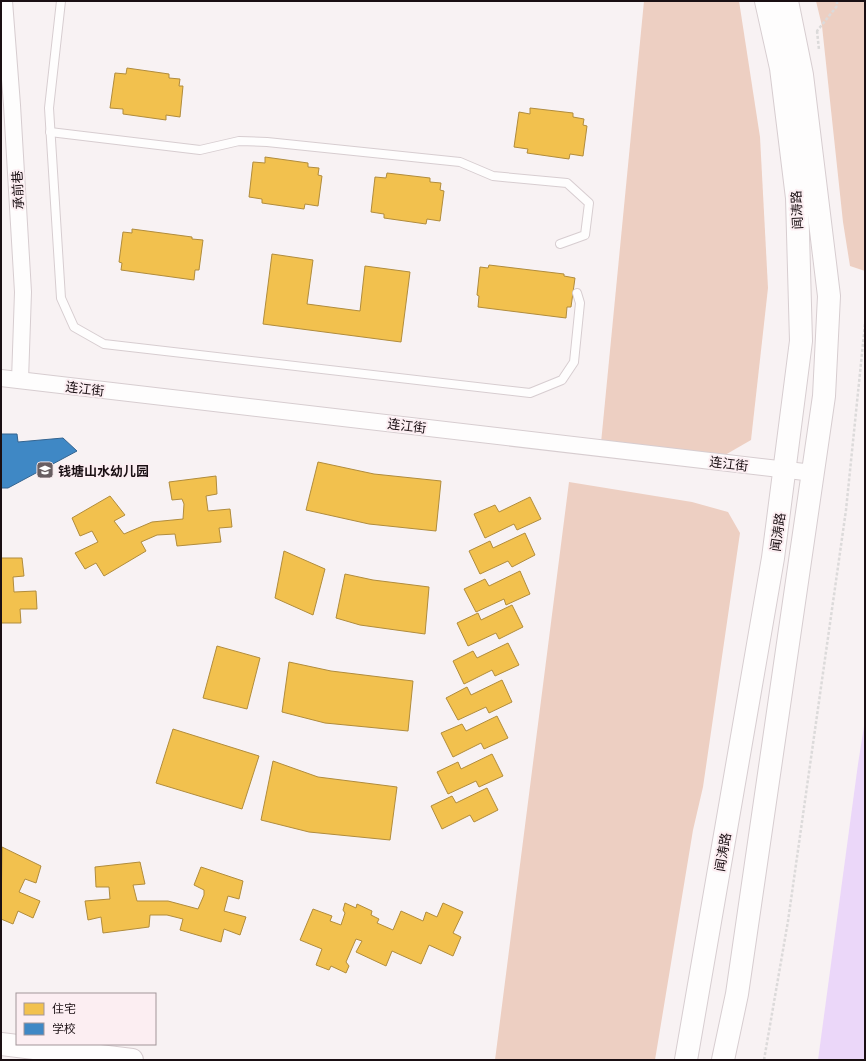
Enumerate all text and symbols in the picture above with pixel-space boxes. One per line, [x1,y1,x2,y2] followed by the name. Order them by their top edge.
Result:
[6,170,28,210] street label: 承前巷
[785,190,807,230] street label: 闻涛路
[64,376,106,400] street label: 连江街
[386,413,428,437] street label: 连江街
[708,451,750,475] street label: 连江街
[35,460,55,480] school or university icon: 钱塘山水幼儿园
[58,461,149,480] place label: 钱塘山水幼儿园
[765,511,789,553] street label: 闻涛路
[709,831,735,873] street label: 闻涛路
[16,993,156,1045] legend
[52,999,76,1017] text: 住宅
[52,1019,76,1037] text: 学校

